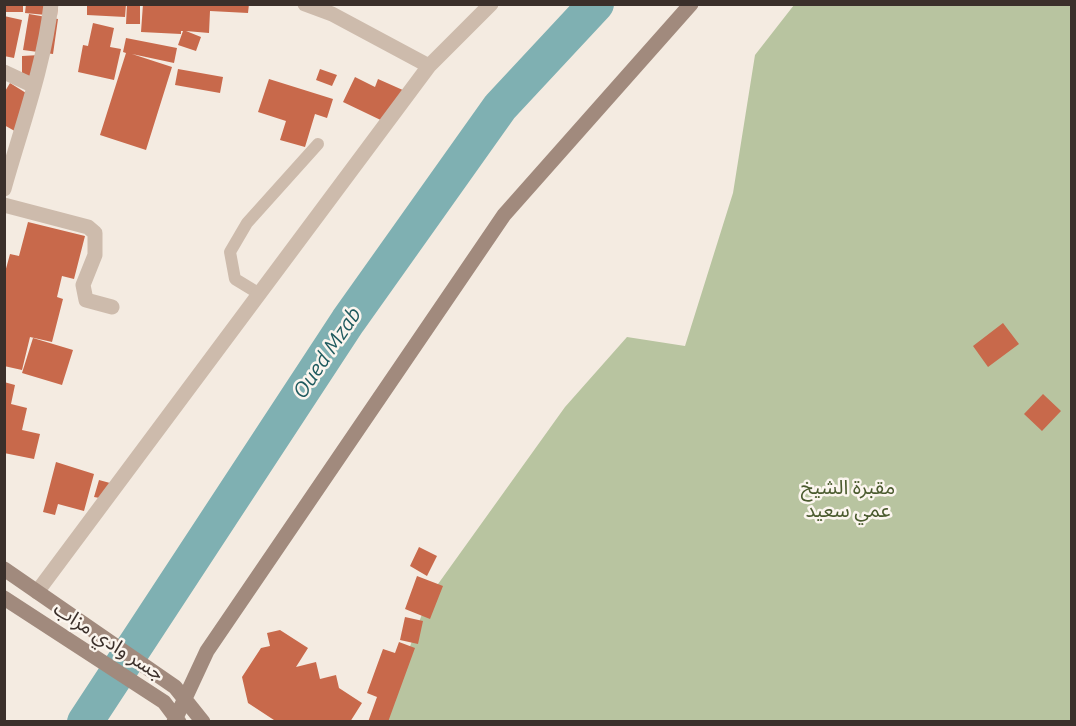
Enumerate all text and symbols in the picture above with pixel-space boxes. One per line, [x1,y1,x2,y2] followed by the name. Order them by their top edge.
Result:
[287,303,367,403] water label: Oued Mzab
[801,475,895,522] park label: مقبرة الشيخ عمي سعيد
[49,596,169,686] street label: جسر وادي مزاب

